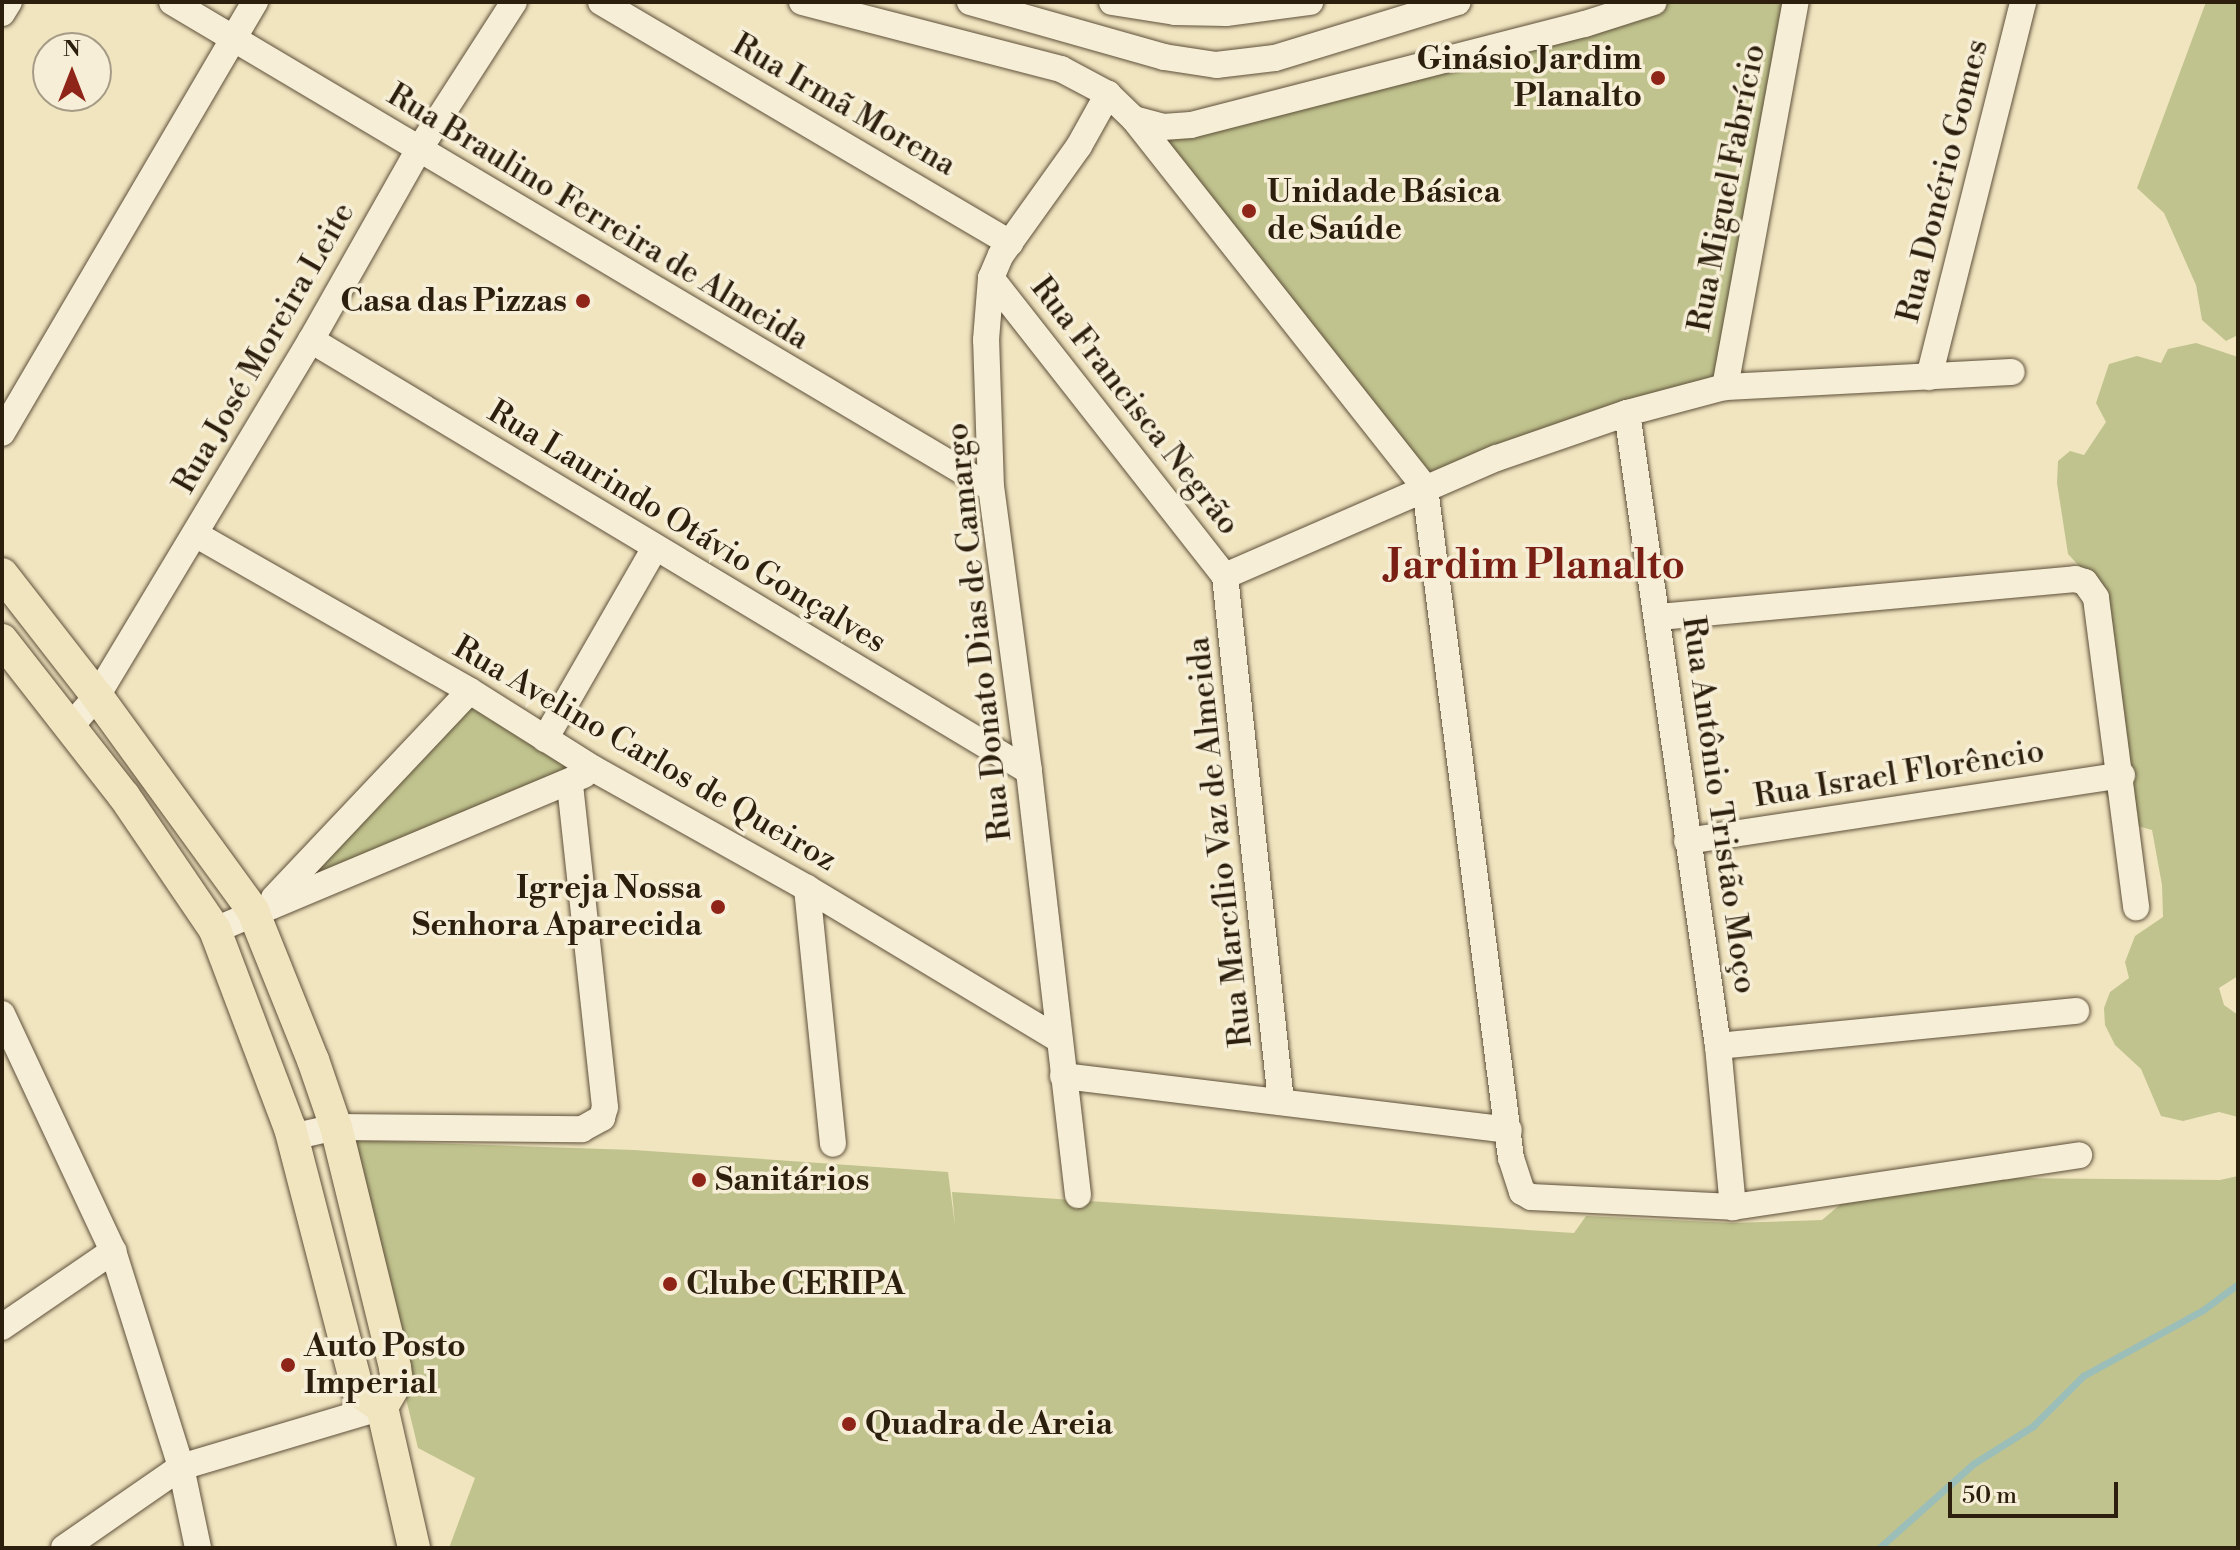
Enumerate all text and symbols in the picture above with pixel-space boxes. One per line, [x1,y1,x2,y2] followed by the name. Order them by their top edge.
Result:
[725,25,963,185] street label: Rua Irmã Morena
[32,32,112,112] north arrow
[1889,35,1997,327] street label: Rua Donério Gomes
[63,36,81,63] text: N
[1416,41,1642,116] place label: Ginásio Jardim Planalto
[1680,41,1774,335] street label: Rua Miguel Fabrício
[1649,69,1667,87] marker: Ginásio Jardim Planalto
[380,76,816,358] street label: Rua Braulino Ferreira de Almeida
[1267,174,1501,249] place label: Unidade Básica de Saúde
[165,196,363,500] street label: Rua José Moreira Leite
[1238,200,1260,222] marker: Unidade Básica de Saúde
[1022,269,1248,543] street label: Rua Francisca Negrão
[340,282,567,320] place label: Casa das Pizzas
[574,292,592,310] marker: Casa das Pizzas
[481,393,893,661] street label: Rua Laurindo Otávio Gonçalves
[938,421,1020,843] street label: Rua Donato Dias de Camargo
[1387,542,1685,590] district label: Jardim Planalto
[1673,614,1765,996] street label: Rua Antônio Tristão Moço
[447,628,843,880] street label: Rua Avelino Carlos de Queiroz
[1179,635,1261,1049] street label: Rua Marcílio Vaz de Almeida
[1751,732,2047,816] street label: Rua Israel Florêncio
[412,870,702,945] place label: Igreja Nossa Senhora Aparecida
[709,898,727,916] marker: Igreja Nossa Senhora Aparecida
[715,1161,869,1199] place label: Sanitários
[690,1171,708,1189] marker: Sanitários
[686,1265,905,1303] place label: Clube CERIPA
[661,1275,679,1293] marker: Clube CERIPA
[304,1328,466,1403] place label: Auto Posto Imperial
[279,1356,297,1374] marker: Auto Posto Imperial
[865,1405,1113,1443] place label: Quadra de Areia
[840,1415,858,1433] marker: Quadra de Areia
[1952,1466,2122,1516] scale bar
[1962,1481,2017,1511] text: 50 m

